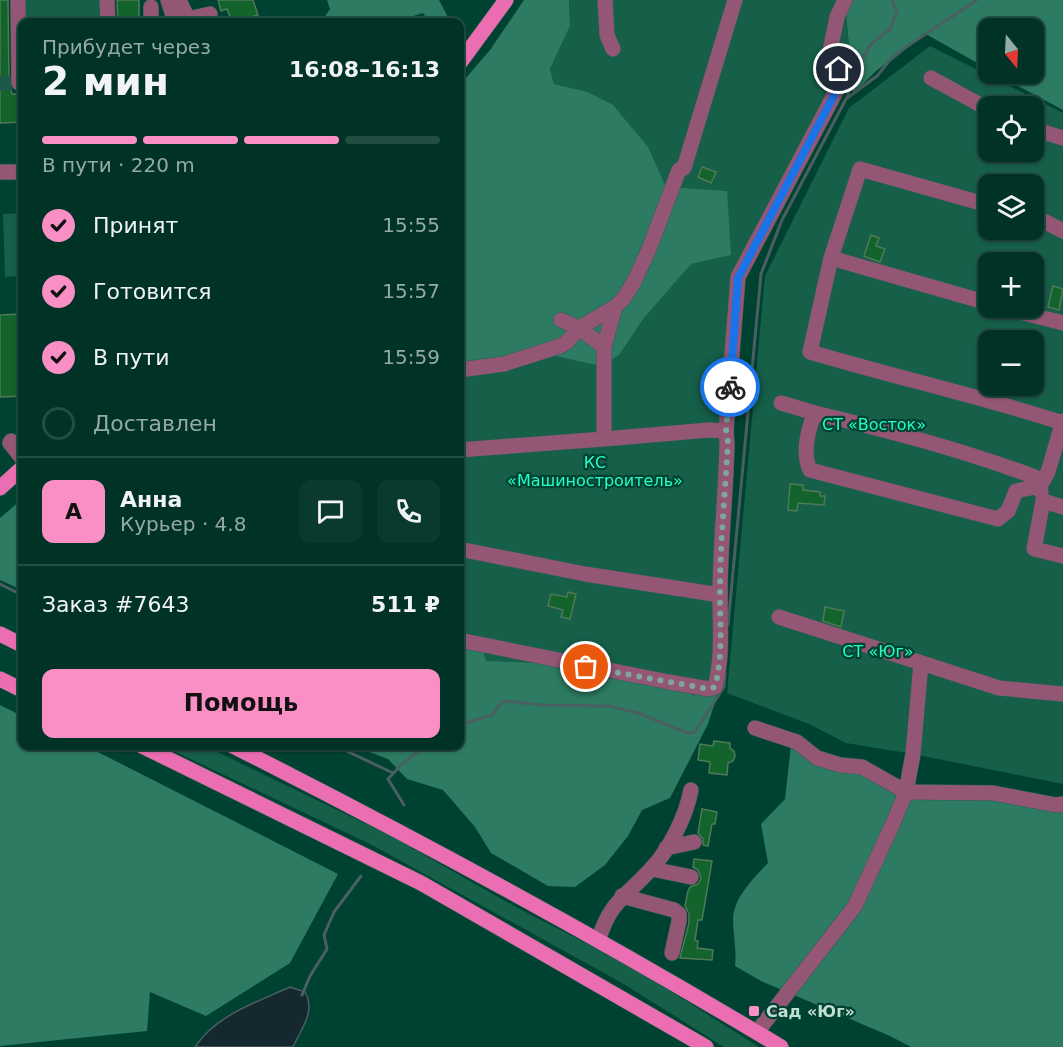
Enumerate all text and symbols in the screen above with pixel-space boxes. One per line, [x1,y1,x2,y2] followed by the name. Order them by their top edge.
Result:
[978,18,1044,84] north arrow
[978,18,1044,396] map controls
[42,35,211,59] text: Прибудет через
[813,43,864,94] pin
[822,52,855,85] icon: home
[289,57,440,82] text: 16:08–16:13
[42,59,169,104] text: 2 мин
[978,96,1044,162] button: locate
[42,153,195,177] text: В пути · 220 m
[978,174,1044,240] button: layers
[42,209,75,242] icon: check
[93,213,178,238] text: Принят
[382,213,440,237] text: 15:55
[978,252,1044,318] button: +
[42,275,75,308] icon: check
[93,279,212,304] text: Готовится
[382,279,440,303] text: 15:57
[978,330,1044,396] button: −
[42,341,75,374] icon: check
[93,345,170,370] text: В пути
[382,345,440,369] text: 15:59
[700,357,760,417] courier
[714,371,747,404] icon: bike
[93,411,217,436] text: Доставлен
[822,415,926,434] park label: СТ «Восток»
[507,453,683,490] park label: КС «Машиностроитель»
[299,480,362,543] button: chat
[377,480,440,543] button: phone
[120,487,182,512] text: Анна
[65,499,82,524] text: А
[120,512,246,536] text: Курьер · 4.8
[42,592,189,617] text: Заказ #7643
[371,592,440,617] text: 511 ₽
[560,641,611,692] pin
[842,642,914,661] park label: СТ «Юг»
[569,650,602,683] icon: bag
[42,669,440,738] button: Помощь
[766,1002,855,1021] place label: Сад «Юг»
[747,1004,761,1018] marker: Сад «Юг»

